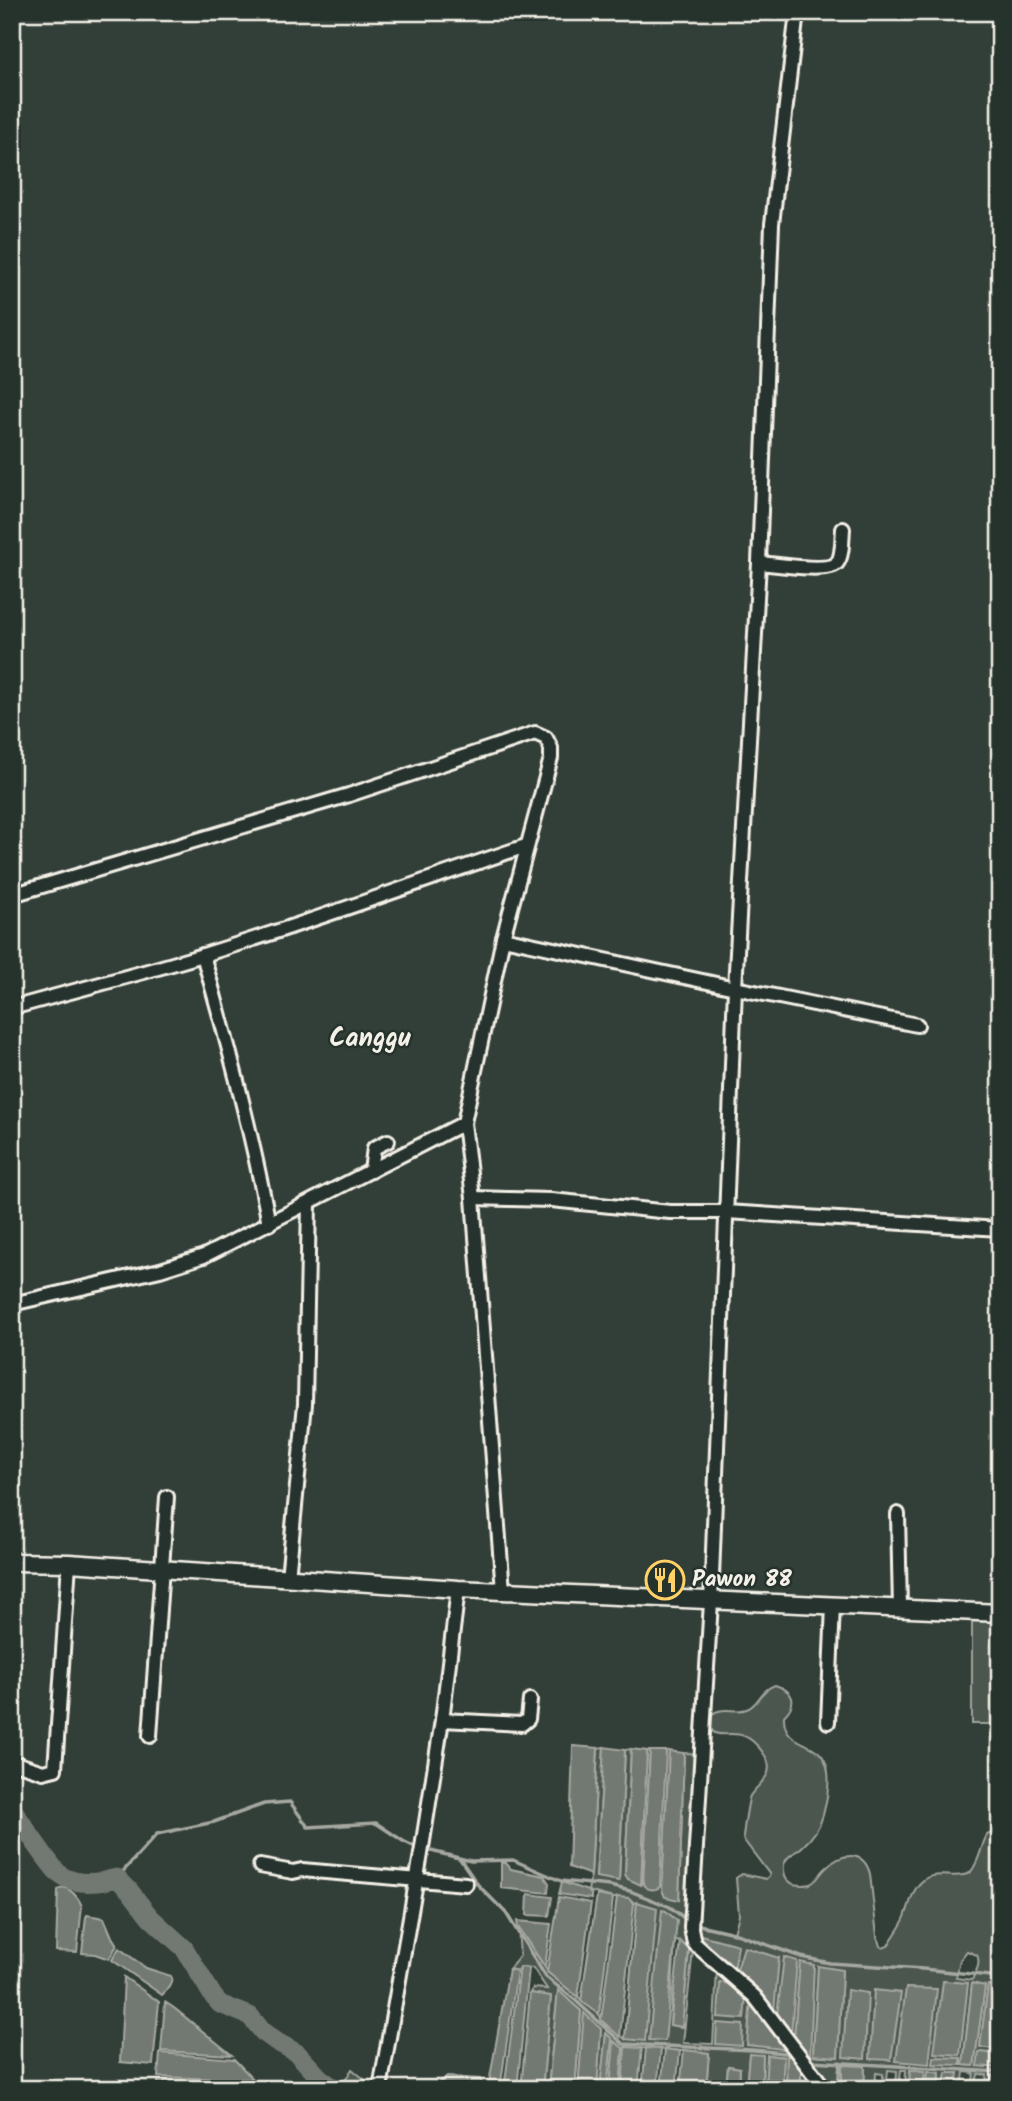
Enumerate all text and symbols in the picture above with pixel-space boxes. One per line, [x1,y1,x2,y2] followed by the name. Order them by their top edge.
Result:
[329,1018,411,1060] district label: Canggu
[644,1559,686,1601] restaurant icon: Pawon 88
[692,1562,792,1598] place label: Pawon 88

